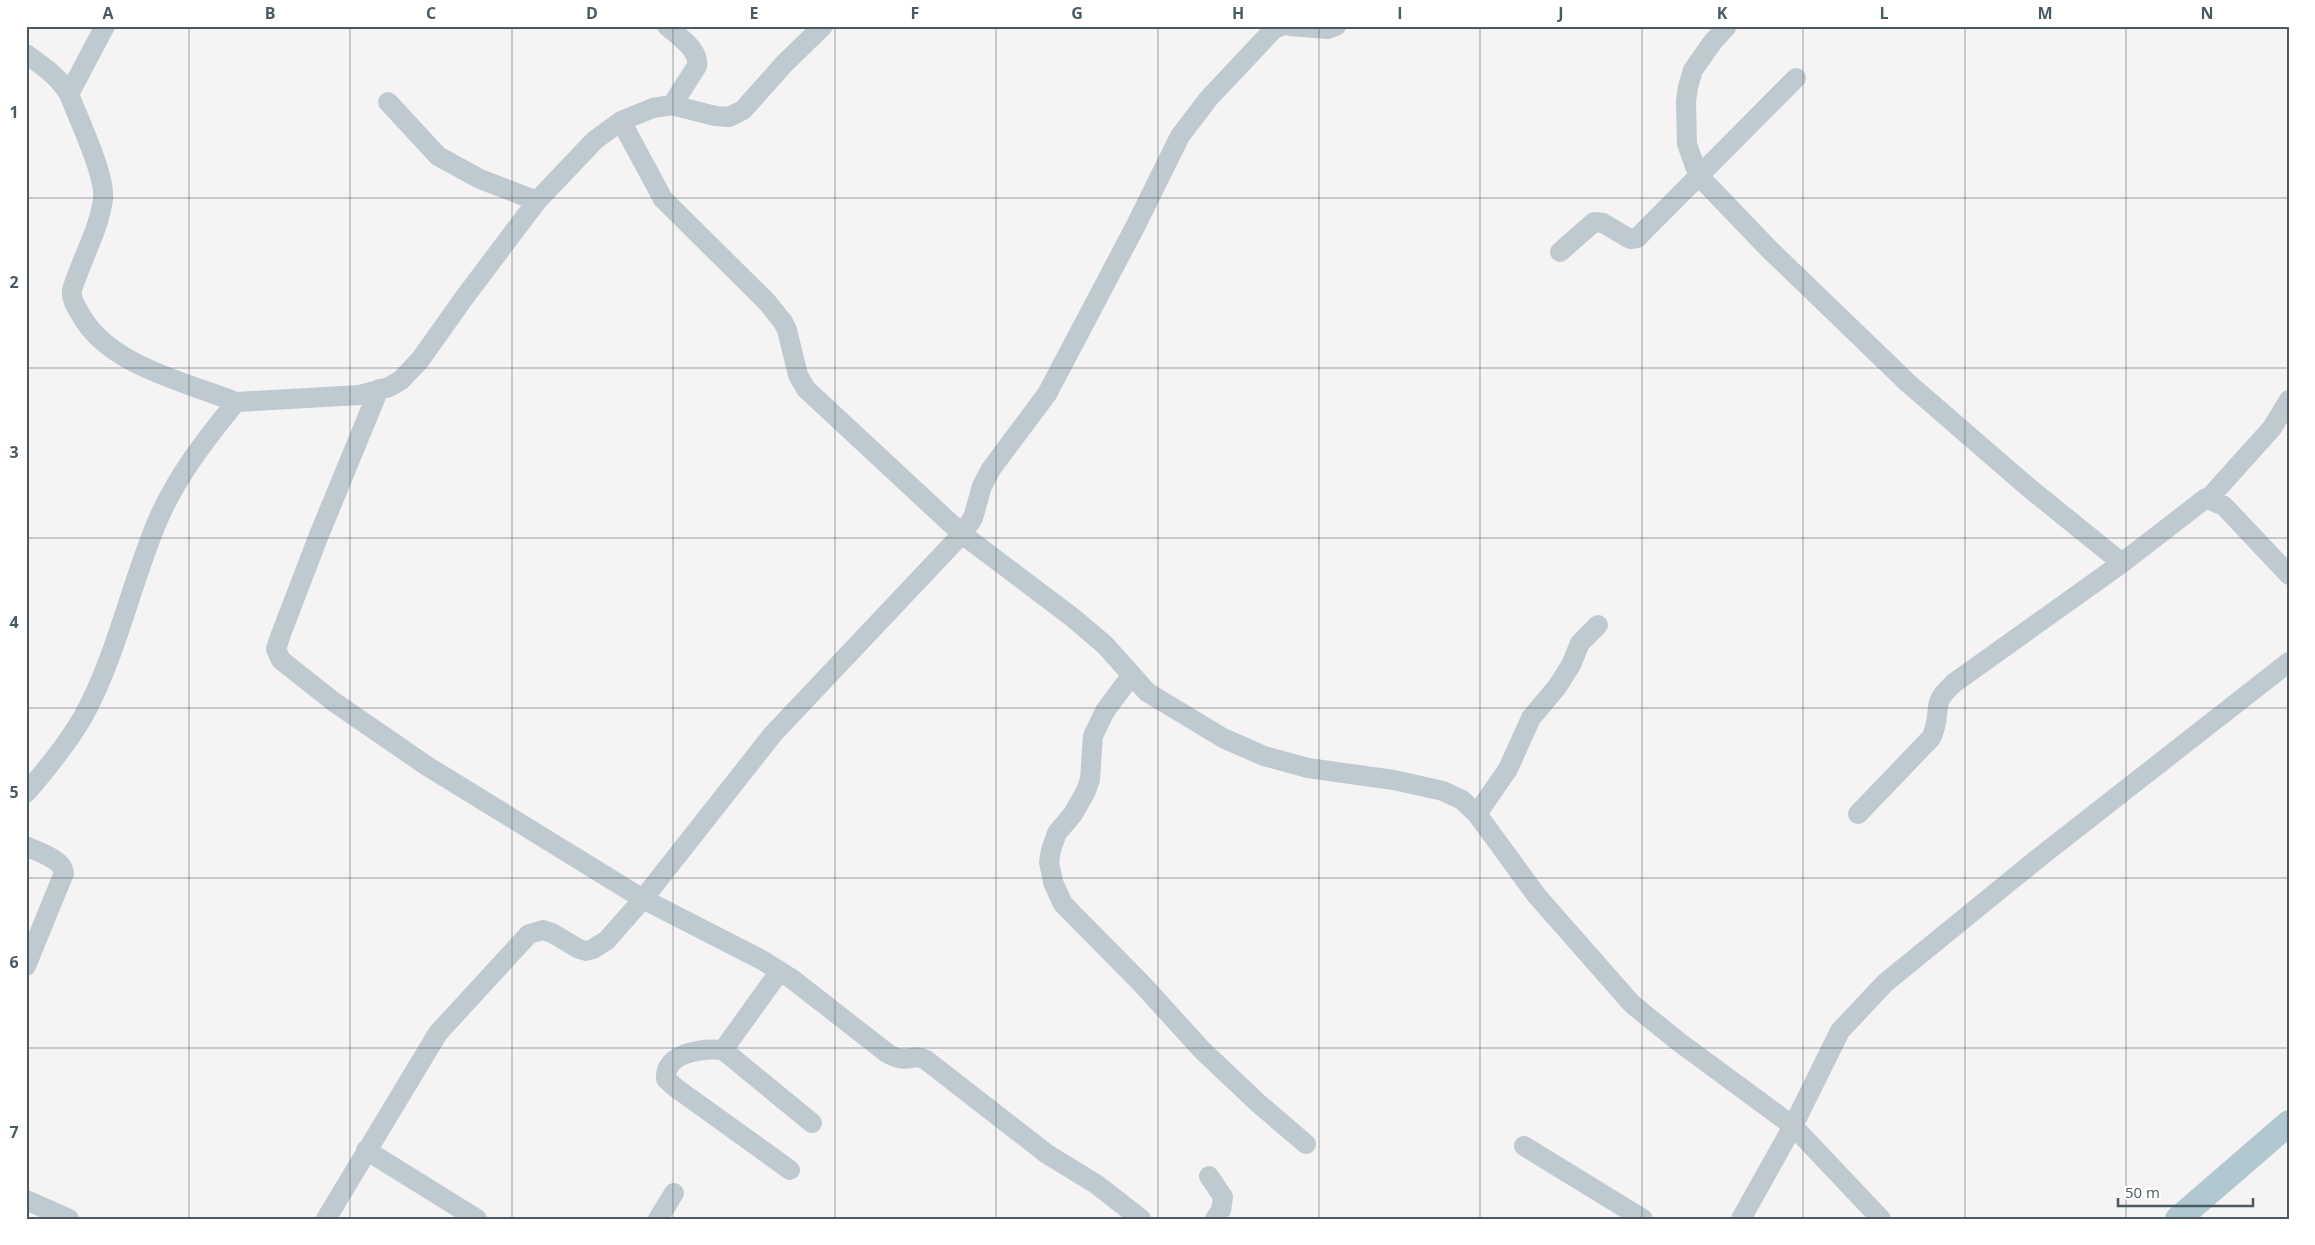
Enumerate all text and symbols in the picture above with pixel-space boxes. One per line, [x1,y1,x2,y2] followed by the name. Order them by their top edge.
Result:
[102,2,114,24] text: A
[265,2,275,24] text: B
[426,2,436,24] text: C
[586,2,598,24] text: D
[750,2,759,24] text: E
[911,2,919,24] text: F
[1071,2,1083,24] text: G
[1232,2,1244,24] text: H
[1397,2,1403,24] text: I
[1556,2,1564,24] text: J
[1717,2,1728,24] text: K
[1879,2,1889,24] text: L
[2037,2,2053,24] text: M
[2200,2,2214,24] text: N
[9,101,19,123] text: 1
[9,271,19,293] text: 2
[9,441,19,463] text: 3
[9,611,19,633] text: 4
[9,781,19,803] text: 5
[9,951,19,973] text: 6
[9,1121,19,1143] text: 7
[2118,1175,2252,1207] scale bar
[2125,1182,2160,1202] text: 50 m

